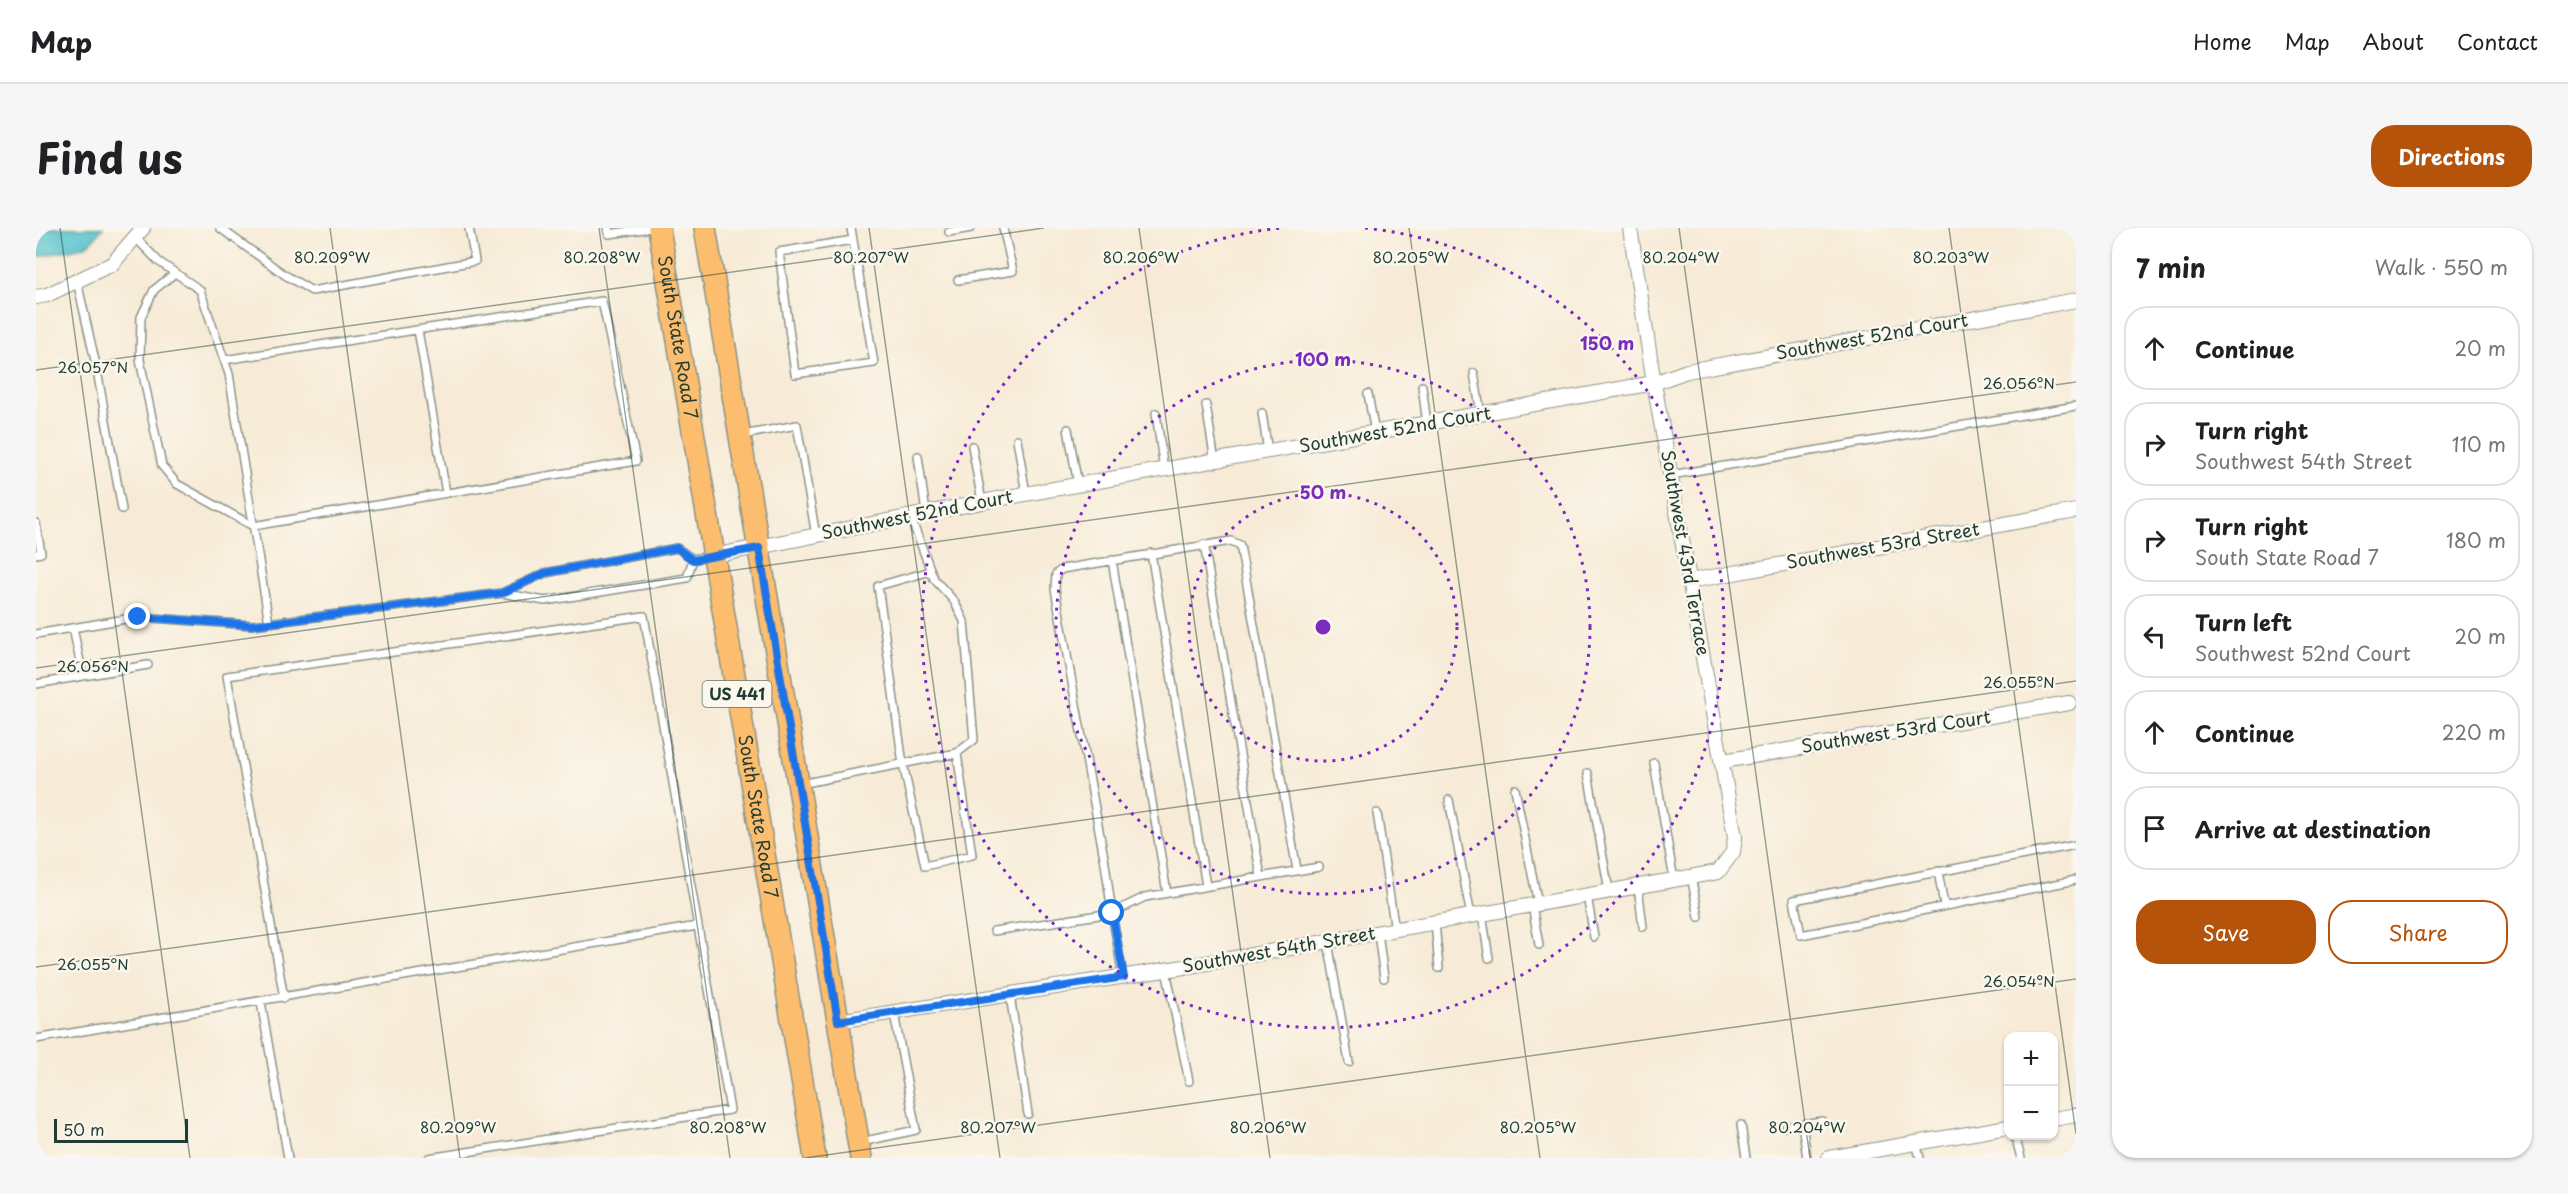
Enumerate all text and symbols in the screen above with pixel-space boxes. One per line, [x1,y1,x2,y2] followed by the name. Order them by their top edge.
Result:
[30,20,92,63] text: Map
[2193,25,2252,57] text: Home
[2285,25,2330,57] text: Map
[2363,25,2424,57] text: About
[2457,25,2538,57] text: Contact
[36,125,183,188] text: Find us
[2371,125,2532,187] button: Directions
[294,245,371,268] text: 80.209°W
[564,245,641,268] text: 80.208°W
[833,245,909,268] text: 80.207°W
[1103,245,1180,268] text: 80.206°W
[1373,245,1450,268] text: 80.205°W
[1643,245,1720,268] text: 80.204°W
[1913,245,1990,268] text: 80.203°W
[2136,248,2206,287] text: 7 min
[2375,252,2508,282] text: Walk · 550 m
[652,253,706,421] street label: South State Road 7
[1774,305,1970,366] street label: Southwest 52nd Court
[1580,329,1634,356] text: 150 m
[2138,332,2171,365] icon: ahead
[2195,332,2294,365] text: Continue
[2454,333,2506,363] text: 20 m
[1295,345,1351,372] text: 100 m
[58,355,128,378] text: 26.057°N
[1983,371,2055,394] text: 26.056°N
[1297,398,1493,459] street label: Southwest 52nd Court
[2195,413,2308,446] text: Turn right
[2138,428,2171,461] icon: right
[2452,429,2506,459] text: 110 m
[2195,446,2412,476] text: Southwest 54th Street
[1655,448,1718,657] street label: Southwest 43rd Terrace
[1300,478,1346,505] text: 50 m
[819,482,1015,545] street label: Southwest 52nd Court
[2195,509,2308,542] text: Turn right
[1784,514,1981,575] street label: Southwest 53rd Street
[2138,524,2171,557] icon: right
[2446,525,2506,555] text: 180 m
[2195,542,2379,572] text: South State Road 7
[124,603,150,629] route end
[2195,605,2292,638] text: Turn left
[1313,617,1333,637] centre of rings
[2138,620,2171,653] icon: left
[2454,621,2506,651] text: 20 m
[2195,638,2411,668] text: Southwest 52nd Court
[57,654,129,677] text: 26.056°N
[1983,670,2055,693] text: 26.055°N
[702,681,772,707] road number: US 441
[1799,702,1992,759] street label: Southwest 53rd Court
[2138,716,2171,749] icon: ahead
[2195,716,2294,749] text: Continue
[2442,717,2506,747] text: 220 m
[732,733,786,900] street label: South State Road 7
[2138,812,2171,845] icon: arrive
[2195,812,2431,845] text: Arrive at destination
[1098,899,1124,925] route start
[2136,900,2316,964] button: Save
[2328,900,2508,964] button: Share
[1180,918,1377,979] street label: Southwest 54th Street
[57,952,129,975] text: 26.055°N
[1983,969,2055,992] text: 26.054°N
[2004,1032,2058,1140] map controls
[2004,1032,2058,1086] button: +
[2004,1086,2058,1140] button: −
[420,1115,497,1138] text: 80.209°W
[690,1115,767,1138] text: 80.208°W
[960,1115,1036,1138] text: 80.207°W
[1230,1115,1307,1138] text: 80.206°W
[1500,1115,1577,1138] text: 80.205°W
[1769,1115,1846,1138] text: 80.204°W
[54,1116,188,1144] scale bar
[63,1117,104,1141] text: 50 m

